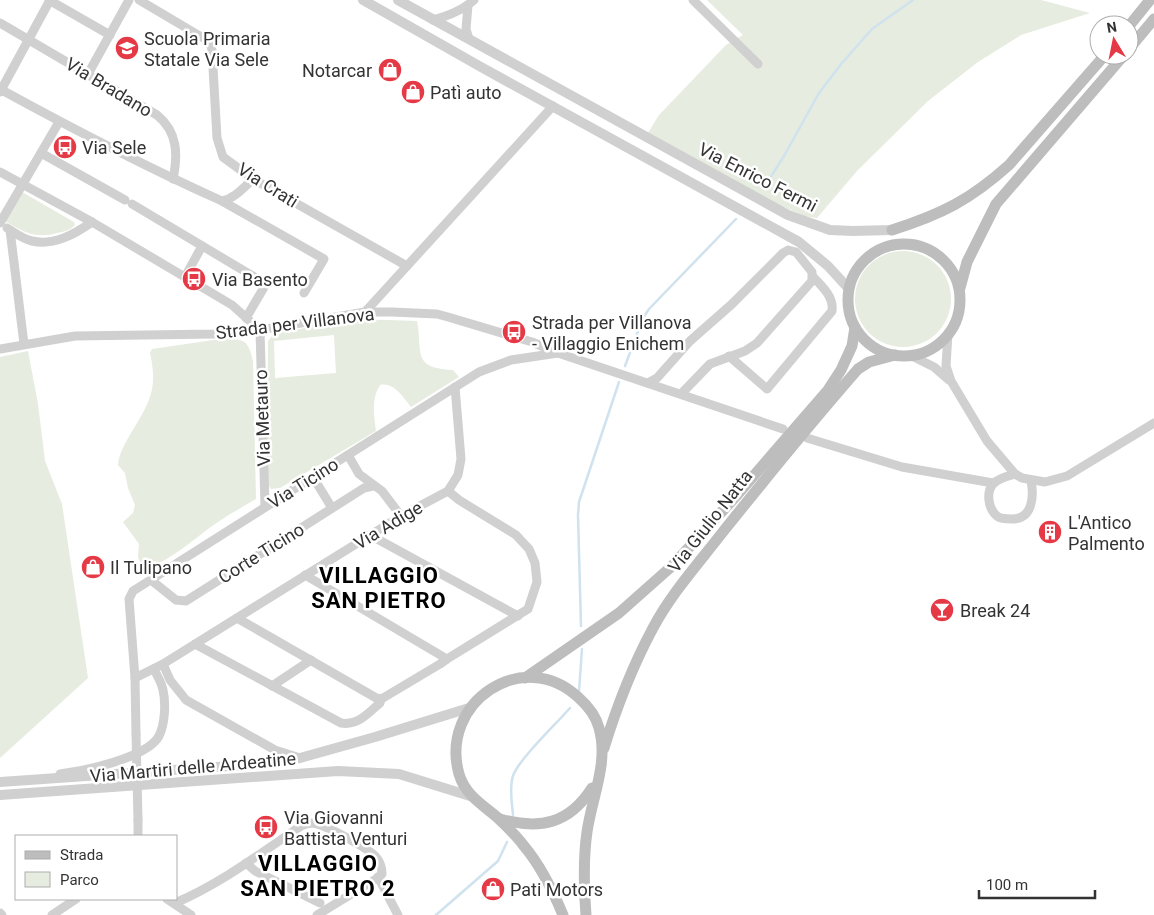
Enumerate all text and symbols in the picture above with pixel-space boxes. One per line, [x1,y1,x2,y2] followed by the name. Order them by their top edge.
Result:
[1089,15,1139,65] north arrow
[1105,18,1118,36] text: N
[144,28,271,70] place label: Scuola Primaria Statale Via Sele
[114,35,140,61] school or university icon: Scuola Primaria Statale Via Sele
[62,53,156,121] street label: Via Bradano
[377,57,403,83] shop icon: Notarcar
[302,60,372,81] place label: Notarcar
[400,79,426,105] shop icon: Patì auto
[430,82,502,103] place label: Patì auto
[52,134,78,160] bus stop icon: Via Sele
[82,137,146,158] place label: Via Sele
[695,138,821,216] street label: Via Enrico Fermi
[234,158,302,212] street label: Via Crati
[181,266,207,292] bus stop icon: Via Basento
[212,269,308,290] place label: Via Basento
[215,303,375,343] street label: Strada per Villanova
[532,312,692,354] place label: Strada per Villanova - Villaggio Enichem
[501,319,527,345] bus stop icon: Strada per Villanova - Villaggio Enichem
[250,369,274,467] street label: Via Metauro
[264,453,342,513] street label: Via Ticino
[663,466,757,576] street label: Via Giulio Natta
[350,496,426,554] street label: Via Adige
[1068,512,1145,554] place label: L'Antico Palmento
[214,518,308,588] street label: Corte Ticino
[1037,519,1063,545] building icon: L'Antico Palmento
[80,554,106,580] shop icon: Il Tulipano
[110,557,192,578] place label: Il Tulipano
[311,563,447,613] district label: VILLAGGIO SAN PIETRO
[929,597,955,623] bar icon: Break 24
[960,600,1030,621] place label: Break 24
[89,748,297,786] street label: Via Martiri delle Ardeatine
[284,807,407,849] place label: Via Giovanni Battista Venturi
[253,814,279,840] bus stop icon: Via Giovanni Battista Venturi
[15,835,178,900] legend
[60,846,103,864] text: Strada
[240,851,396,901] district label: VILLAGGIO SAN PIETRO 2
[979,868,1095,900] scale bar
[60,871,99,889] text: Parco
[480,876,506,902] shop icon: Pati Motors
[986,876,1028,894] text: 100 m
[510,879,603,900] place label: Pati Motors

